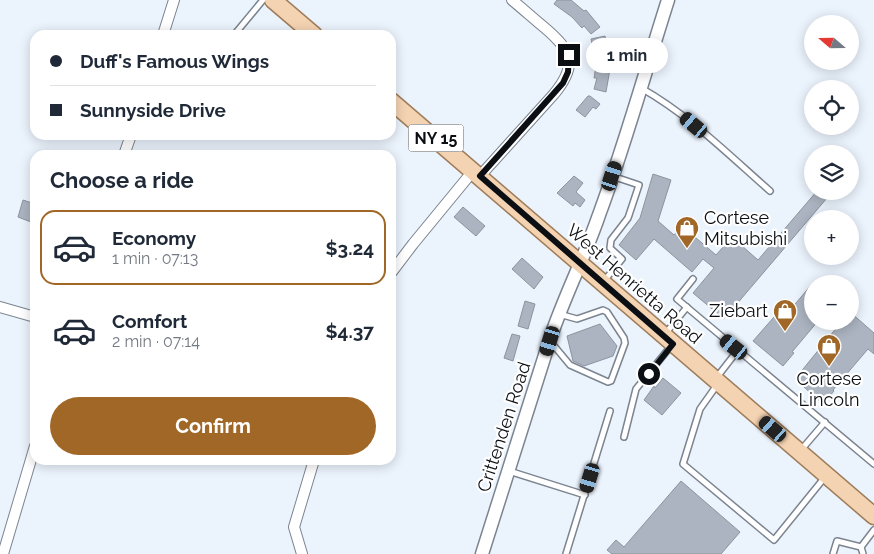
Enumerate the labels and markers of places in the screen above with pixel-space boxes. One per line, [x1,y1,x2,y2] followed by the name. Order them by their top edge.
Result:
[704,207,787,249] place label: Cortese Mitsubishi
[674,215,700,249] shop icon: Cortese Mitsubishi
[772,298,798,332] shop icon: Ziebart
[709,300,768,321] place label: Ziebart
[816,333,842,367] shop icon: Cortese Lincoln
[796,368,862,410] place label: Cortese Lincoln

